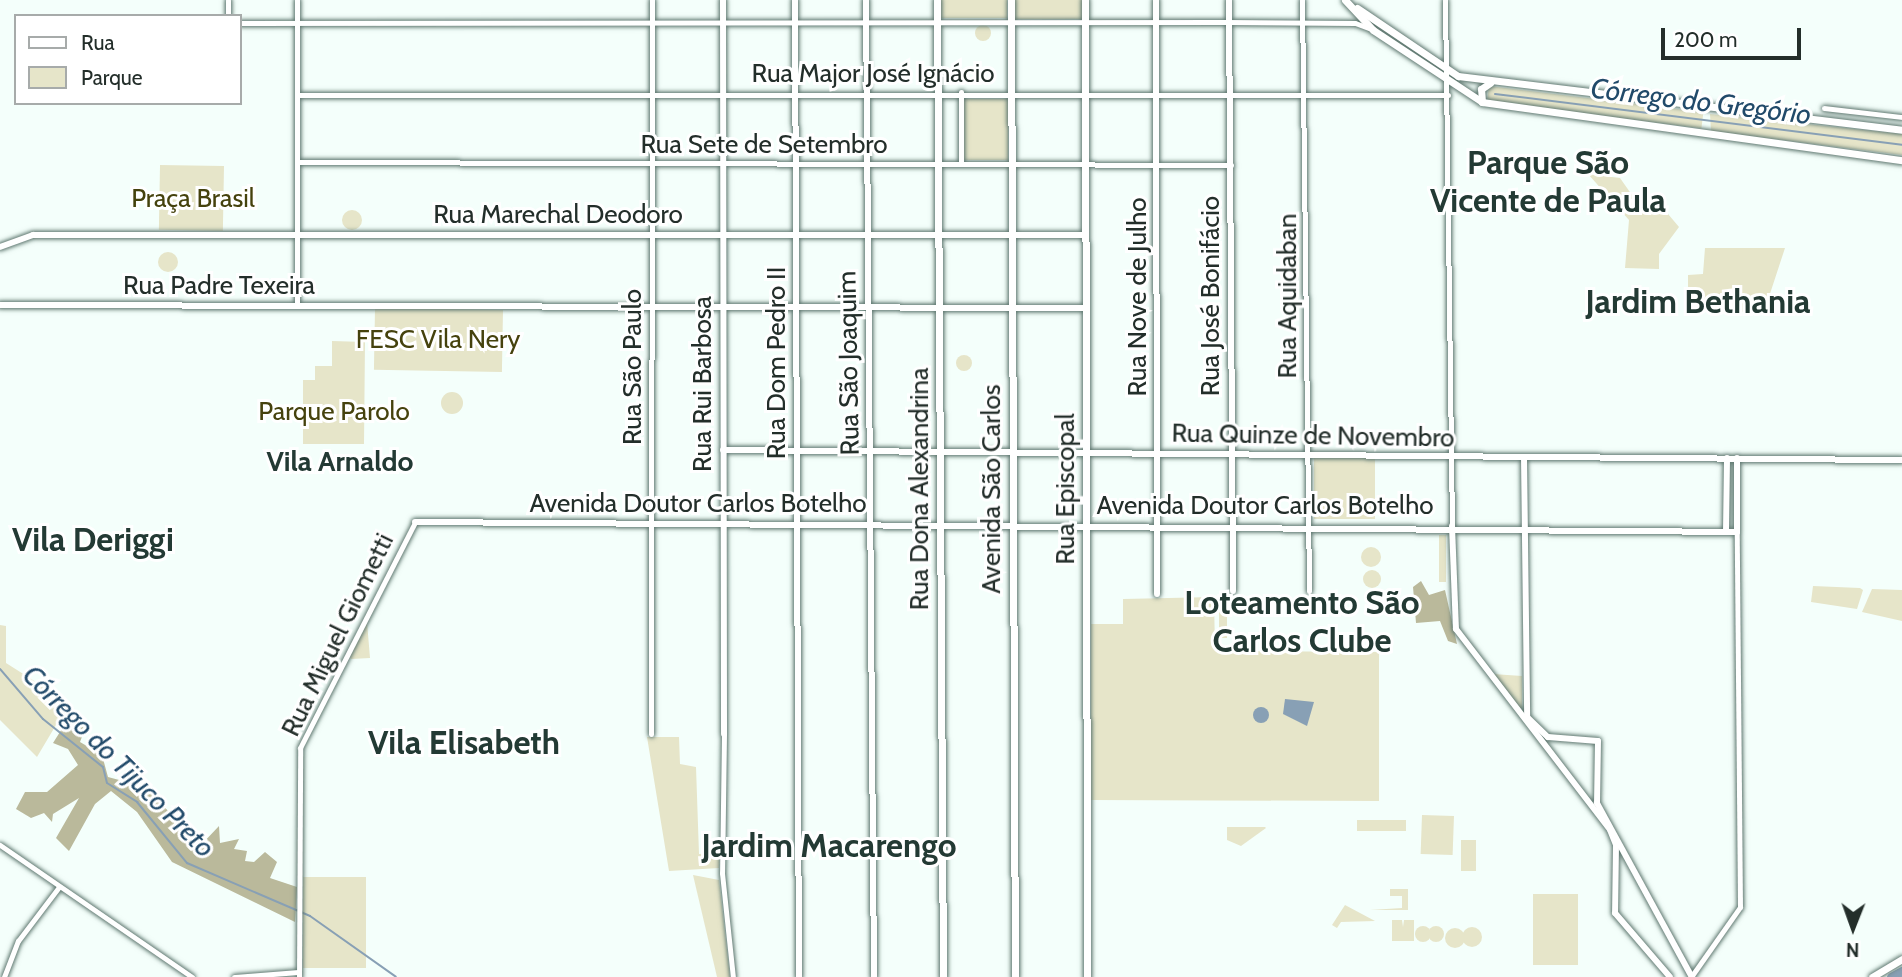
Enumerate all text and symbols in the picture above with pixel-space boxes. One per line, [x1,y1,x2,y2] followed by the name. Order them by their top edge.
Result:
[14,14,242,105] legend
[1664,14,1804,58] scale bar
[1674,27,1737,52] text: 200 m
[81,30,115,55] text: Rua
[752,58,994,90] street label: Rua Major José Ignácio
[81,65,143,90] text: Parque
[1589,71,1813,131] water label: Córrego do Gregório
[640,129,888,161] street label: Rua Sete de Setembro
[1430,143,1666,221] district label: Parque São Vicente de Paula
[131,183,255,215] park label: Praça Brasil
[1195,196,1227,396] street label: Rua José Bonifácio
[1122,197,1154,397] street label: Rua Nove de Julho
[433,199,683,231] street label: Rua Marechal Deodoro
[1272,213,1304,379] street label: Rua Aquidaban
[761,267,793,459] street label: Rua Dom Pedro II
[123,270,315,302] street label: Rua Padre Texeira
[832,270,866,456] street label: Rua São Joaquim
[1585,282,1811,322] district label: Jardim Bethania
[617,289,649,445] street label: Rua São Paulo
[687,296,719,472] street label: Rua Rui Barbosa
[356,324,520,356] park label: FESC Vila Nery
[904,368,936,610] street label: Rua Dona Alexandrina
[976,384,1008,594] street label: Avenida São Carlos
[258,396,410,428] park label: Parque Parolo
[1050,413,1082,565] street label: Rua Episcopal
[1171,418,1455,454] street label: Rua Quinze de Novembro
[267,444,413,478] district label: Vila Arnaldo
[529,488,867,520] street label: Avenida Doutor Carlos Botelho
[1096,490,1434,522] street label: Avenida Doutor Carlos Botelho
[12,520,174,560] district label: Vila Deriggi
[275,528,401,742] street label: Rua Miguel Giometti
[1184,583,1420,661] district label: Loteamento São Carlos Clube
[16,658,222,864] water label: Córrego do Tijuco Preto
[368,723,560,763] district label: Vila Elisabeth
[701,826,957,866] district label: Jardim Macarengo
[1818,893,1888,963] north arrow
[1846,938,1860,961] text: N

